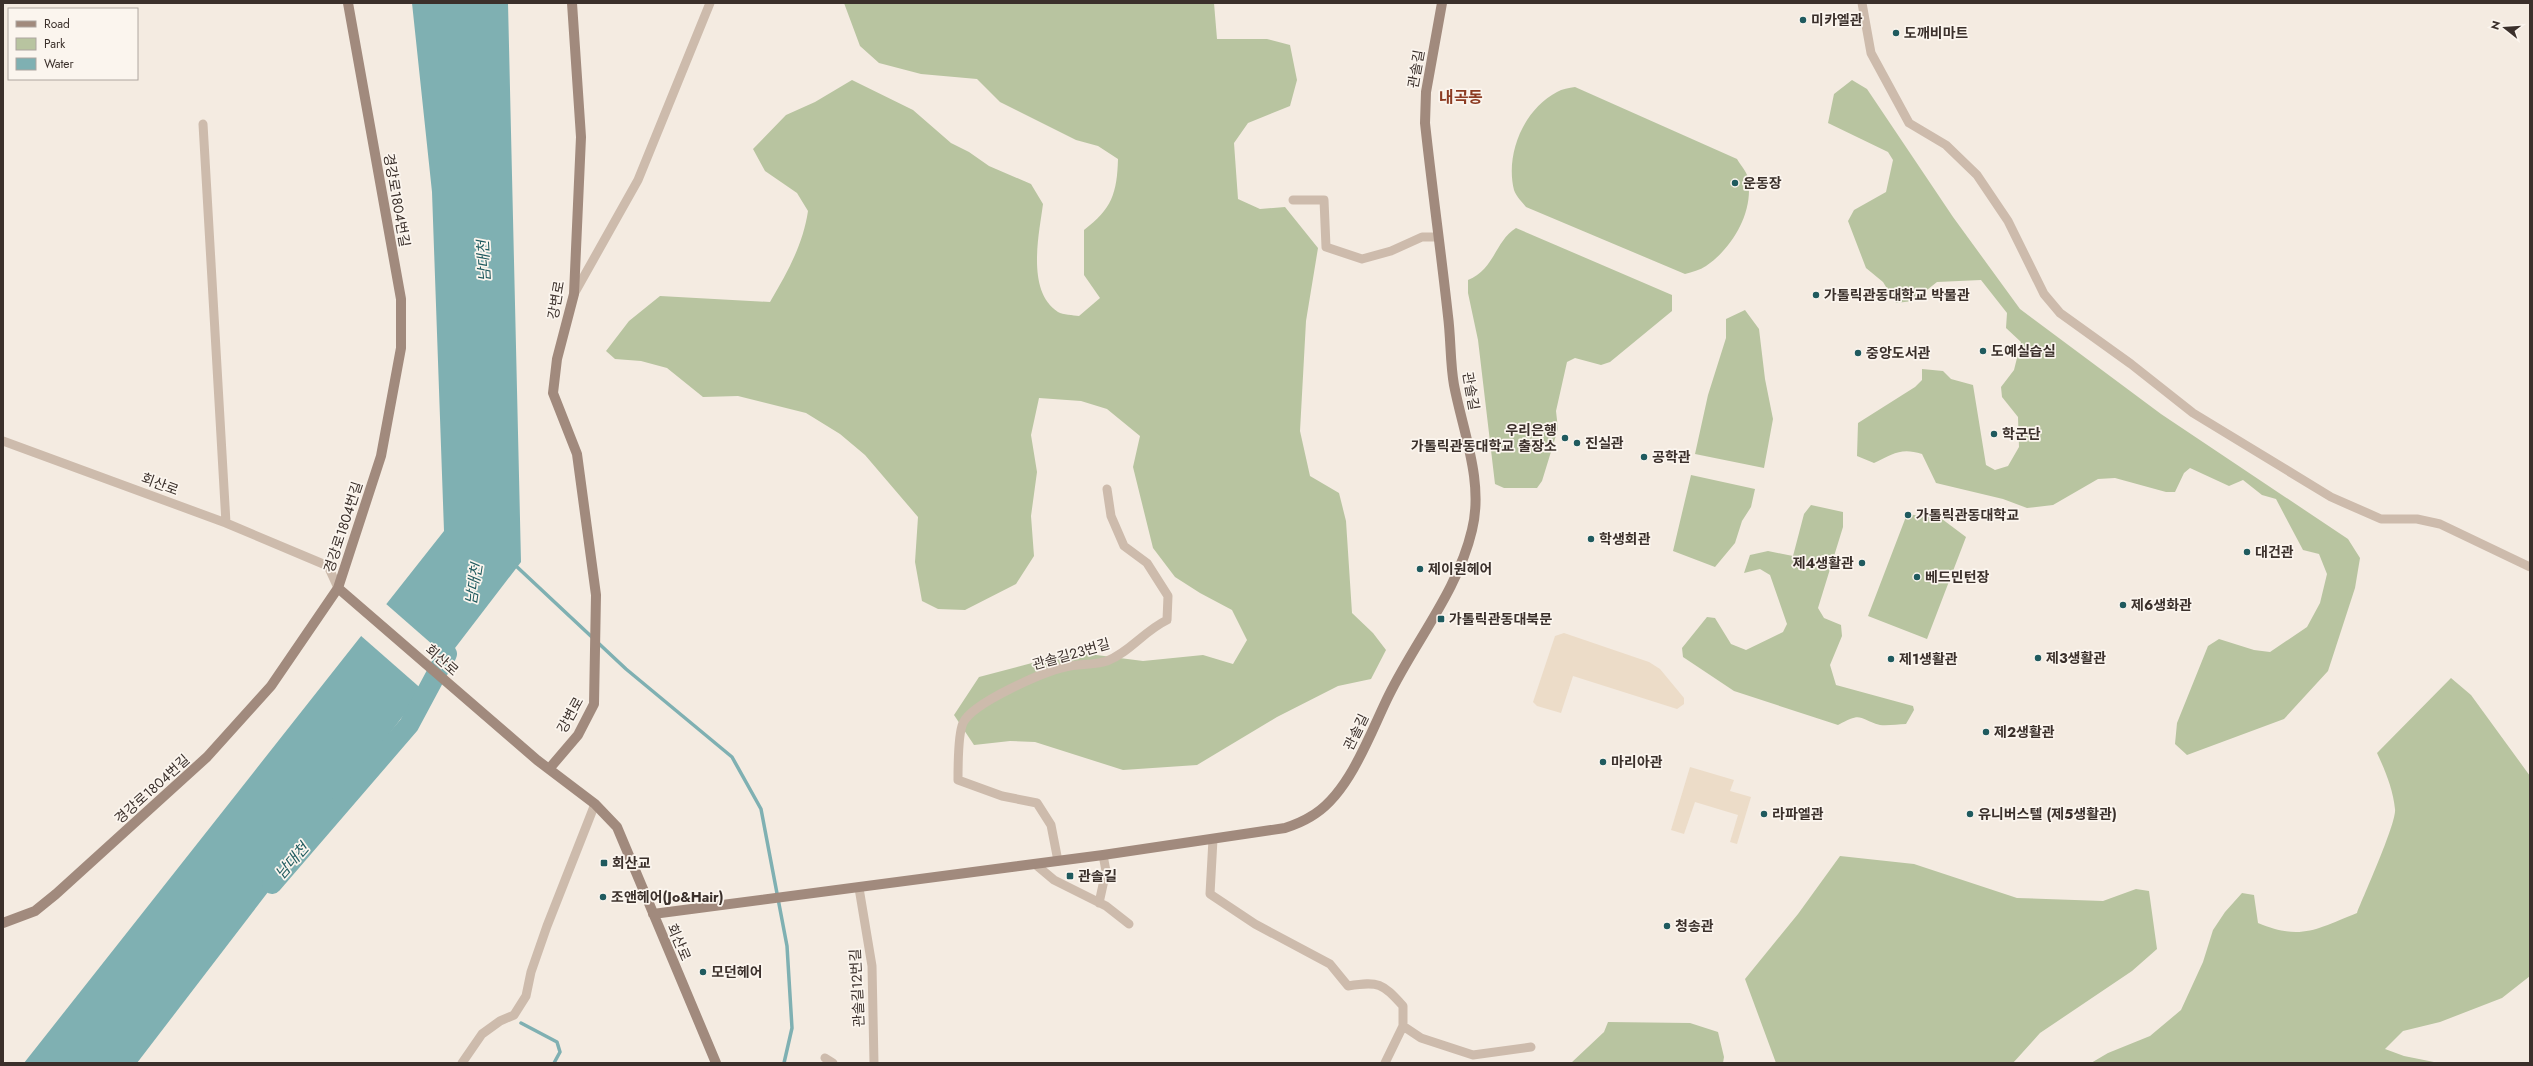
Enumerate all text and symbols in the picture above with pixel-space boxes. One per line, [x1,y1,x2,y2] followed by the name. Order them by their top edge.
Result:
[8,8,138,80] legend
[2485,8,2525,48] north arrow
[1811,10,1863,30] place label: 미카엘관
[44,15,70,33] text: Road
[1798,15,1808,25] marker: 미카엘관
[2487,19,2504,32] text: N
[1904,23,1969,43] place label: 도깨비마트
[1891,28,1901,38] marker: 도깨비마트
[44,35,66,53] text: Park
[1403,48,1429,90] street label: 관솔길
[44,55,75,73] text: Water
[1439,86,1483,109] district label: 내곡동
[379,152,415,248] street label: 경강로1804번길
[1743,173,1782,193] place label: 운동장
[1730,178,1740,188] marker: 운동장
[472,238,496,282] water label: 남대천
[543,279,569,321] street label: 강변로
[1824,285,1970,305] place label: 가톨릭관동대학교 박물관
[1811,290,1821,300] marker: 가톨릭관동대학교 박물관
[1991,341,2055,361] place label: 도예실습실
[1866,343,1931,363] place label: 중앙도서관
[1978,346,1988,356] marker: 도예실습실
[1853,348,1863,358] marker: 중앙도서관
[1458,370,1484,412] street label: 관솔길
[1411,420,1557,456] place label: 우리은행 가톨릭관동대학교 출장소
[2002,424,2041,444] place label: 학군단
[1989,429,1999,439] marker: 학군단
[1560,433,1570,443] marker: 우리은행 가톨릭관동대학교 출장소
[1585,433,1624,453] place label: 진실관
[1572,438,1582,448] marker: 진실관
[1652,447,1691,467] place label: 공학관
[1639,452,1649,462] marker: 공학관
[138,468,182,500] street label: 회산로
[319,479,367,575] street label: 경강로1804번길
[1916,505,2019,525] place label: 가톨릭관동대학교
[1903,510,1913,520] marker: 가톨릭관동대학교
[1599,529,1651,549] place label: 학생회관
[1586,534,1596,544] marker: 학생회관
[2255,542,2294,562] place label: 대건관
[2242,547,2252,557] marker: 대건관
[1793,553,1854,573] place label: 제4생활관
[1857,558,1867,568] marker: 제4생활관
[1428,559,1492,579] place label: 제이원헤어
[460,560,488,606] water label: 남대천
[1415,564,1425,574] marker: 제이원헤어
[1925,567,1990,587] place label: 베드민턴장
[1912,572,1922,582] marker: 베드민턴장
[2131,595,2192,615] place label: 제6생화관
[2118,600,2128,610] marker: 제6생화관
[1449,609,1552,629] place label: 가톨릭관동대북문
[1436,614,1446,624] marker: 가톨릭관동대북문
[1030,633,1112,675] street label: 관솔길23번길
[421,640,463,680] street label: 회산로
[2046,648,2106,668] place label: 제3생활관
[1899,649,1958,669] place label: 제1생활관
[2033,653,2043,663] marker: 제3생활관
[1886,654,1896,664] marker: 제1생활관
[552,693,588,737] street label: 강변로
[1339,710,1373,754] street label: 관솔길
[1994,722,2055,742] place label: 제2생활관
[1981,727,1991,737] marker: 제2생활관
[110,750,194,828] street label: 경강로1804번길
[1611,752,1663,772] place label: 마리아관
[1598,757,1608,767] marker: 마리아관
[1772,804,1824,824] place label: 라파엘관
[1978,804,2117,824] place label: 유니버스텔 (제5생활관)
[1759,809,1769,819] marker: 라파엘관
[1965,809,1975,819] marker: 유니버스텔 (제5생활관)
[270,837,315,884] water label: 남대천
[612,853,651,873] place label: 회산교
[599,858,609,868] marker: 회산교
[1078,866,1117,886] place label: 관솔길
[1065,871,1075,881] marker: 관솔길
[611,887,724,907] place label: 조앤헤어(Jo&Hair)
[598,892,608,902] marker: 조앤헤어(Jo&Hair)
[1675,916,1714,936] place label: 청송관
[662,920,696,964] street label: 회산로
[1662,921,1672,931] marker: 청송관
[845,948,869,1028] street label: 관솔길12번길
[711,962,763,982] place label: 모던헤어
[698,967,708,977] marker: 모던헤어

